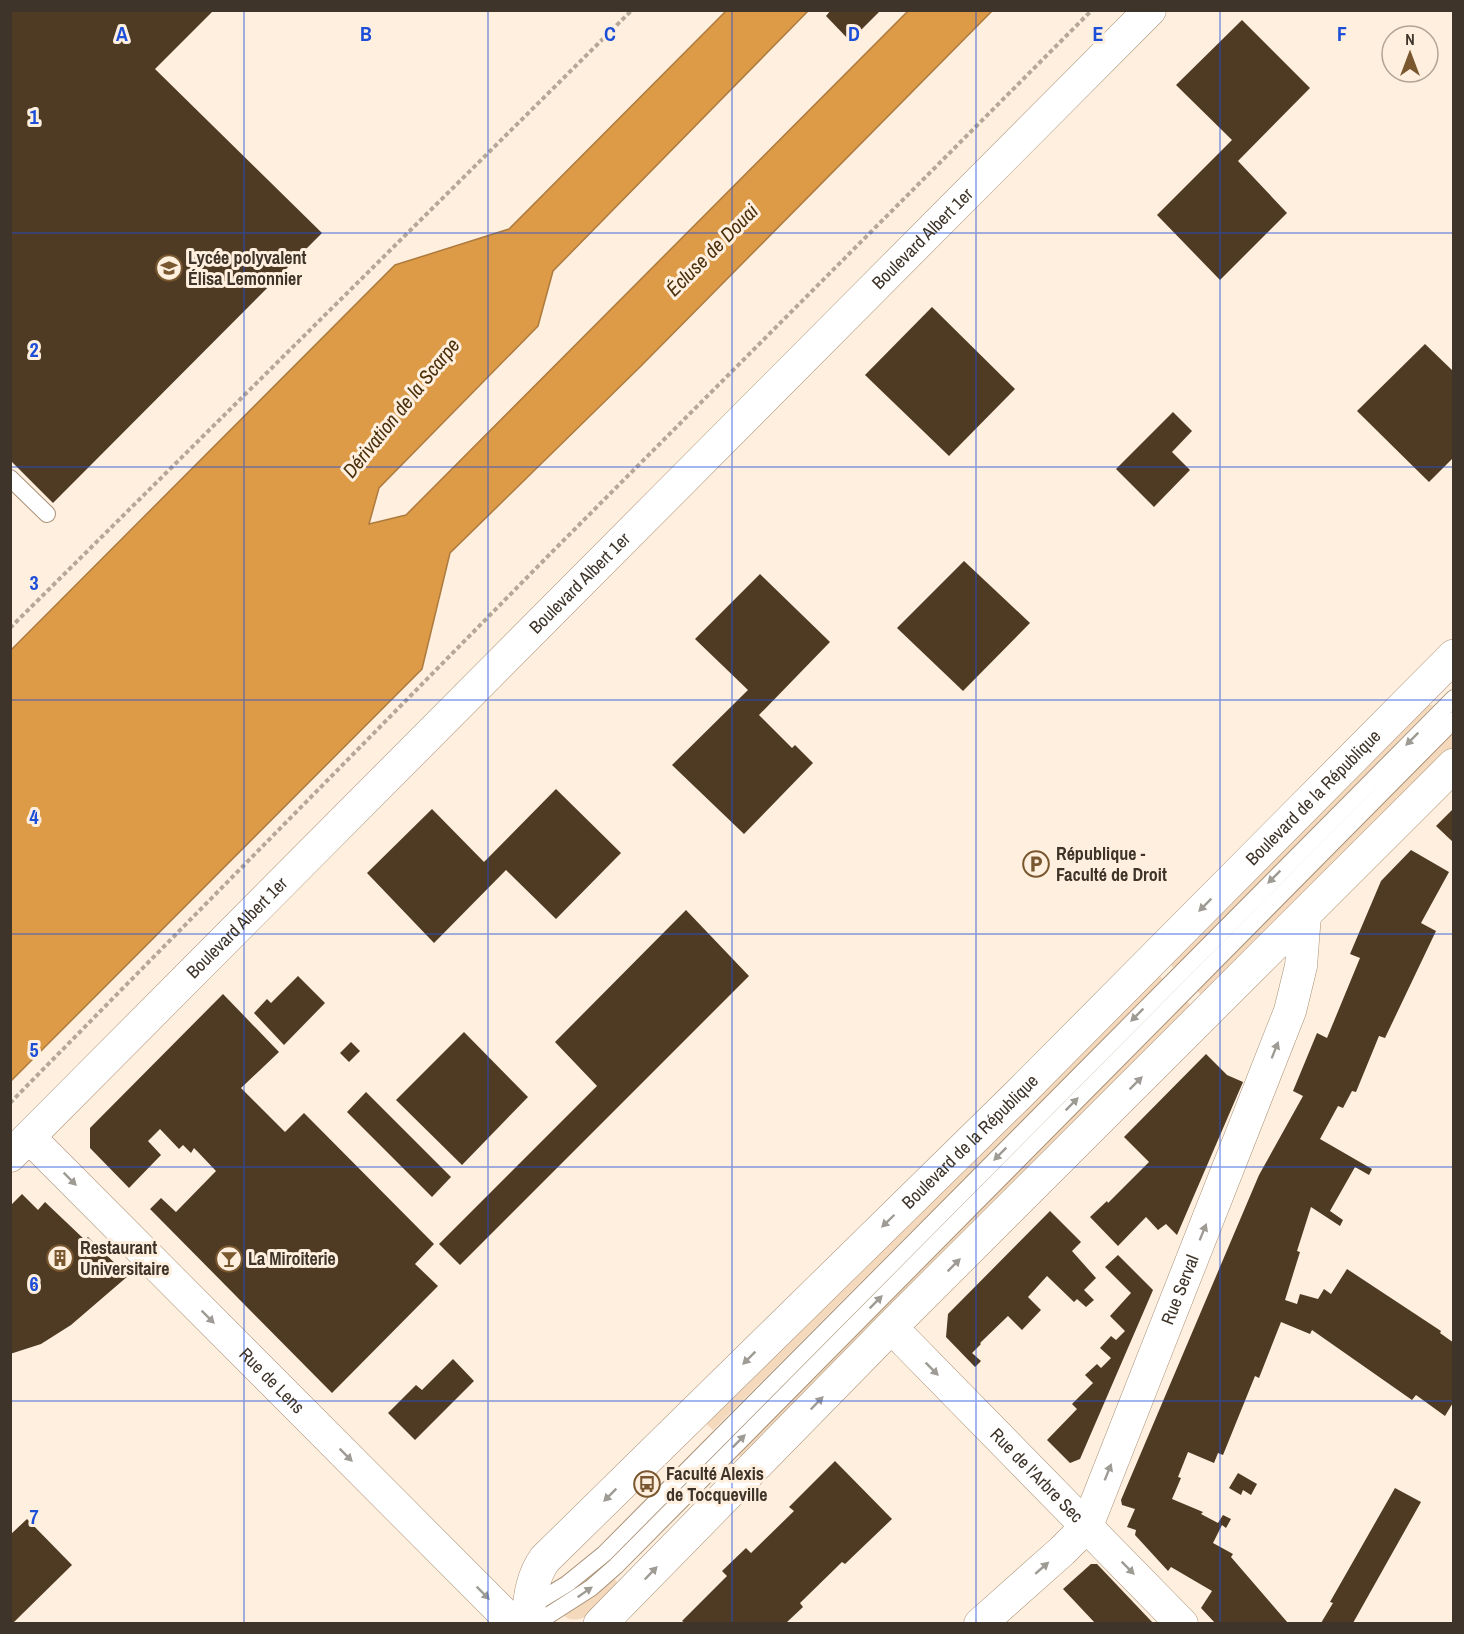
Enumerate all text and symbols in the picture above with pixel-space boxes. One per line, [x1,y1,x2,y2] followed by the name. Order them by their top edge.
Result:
[116,20,128,47] text: A
[360,20,372,47] text: B
[604,20,616,47] text: C
[848,20,860,47] text: D
[1093,20,1104,47] text: E
[1337,20,1347,47] text: F
[1380,24,1440,84] north arrow
[1405,28,1415,50] text: N
[29,103,39,130] text: 1
[866,182,978,295] street label: Boulevard Albert 1er
[660,197,764,302] water label: Écluse de Douai
[188,245,307,291] place label: Lycée polyvalent Élisa Lemonnier
[154,253,184,283] school or university icon: Lycée polyvalent Élisa Lemonnier
[336,332,465,483] water label: Dérivation de la Scarpe
[29,336,39,363] text: 2
[523,526,636,639] street label: Boulevard Albert 1er
[29,569,39,596] text: 3
[1240,724,1386,871] street label: Boulevard de la République
[1406,732,1420,746] one-way arrow
[29,803,39,830] text: 4
[1056,841,1167,887] place label: République - Faculté de Droit
[1021,849,1051,879] parking icon: République - Faculté de Droit
[1268,870,1282,884] one-way arrow
[181,871,293,984] street label: Boulevard Albert 1er
[1198,898,1212,912] one-way arrow
[1130,1008,1144,1022] one-way arrow
[29,1036,39,1063] text: 5
[1270,1041,1280,1059] one-way arrow
[896,1069,1044,1214] street label: Boulevard de la République
[1129,1076,1143,1090] one-way arrow
[1065,1098,1079,1112] one-way arrow
[993,1146,1007,1160] one-way arrow
[63,1171,77,1185] one-way arrow
[881,1214,896,1228] one-way arrow
[1198,1222,1208,1240] one-way arrow
[80,1235,169,1281] place label: Restaurant Universitaire
[45,1243,75,1273] building icon: Restaurant Universitaire
[214,1244,244,1274] bar icon: La Miroiterie
[248,1246,336,1271] place label: La Miroiterie
[1155,1251,1205,1328] street label: Rue Serval
[946,1258,960,1272] one-way arrow
[29,1270,39,1297] text: 6
[869,1295,883,1310] one-way arrow
[201,1310,215,1324] one-way arrow
[234,1342,311,1419] street label: Rue de Lens
[743,1350,757,1364] one-way arrow
[925,1362,939,1377] one-way arrow
[809,1397,823,1411] one-way arrow
[985,1422,1089,1528] street label: Rue de l'Arbre Sec
[731,1434,745,1448] one-way arrow
[338,1448,352,1462] one-way arrow
[666,1461,767,1507] place label: Faculté Alexis de Tocqueville
[1103,1462,1113,1480] one-way arrow
[632,1469,662,1499] bus stop icon: Faculté Alexis de Tocqueville
[604,1487,618,1501] one-way arrow
[29,1503,39,1530] text: 7
[1120,1560,1134,1574] one-way arrow
[1035,1561,1050,1575] one-way arrow
[643,1566,657,1580] one-way arrow
[476,1586,490,1600] one-way arrow
[576,1586,592,1598] one-way arrow

